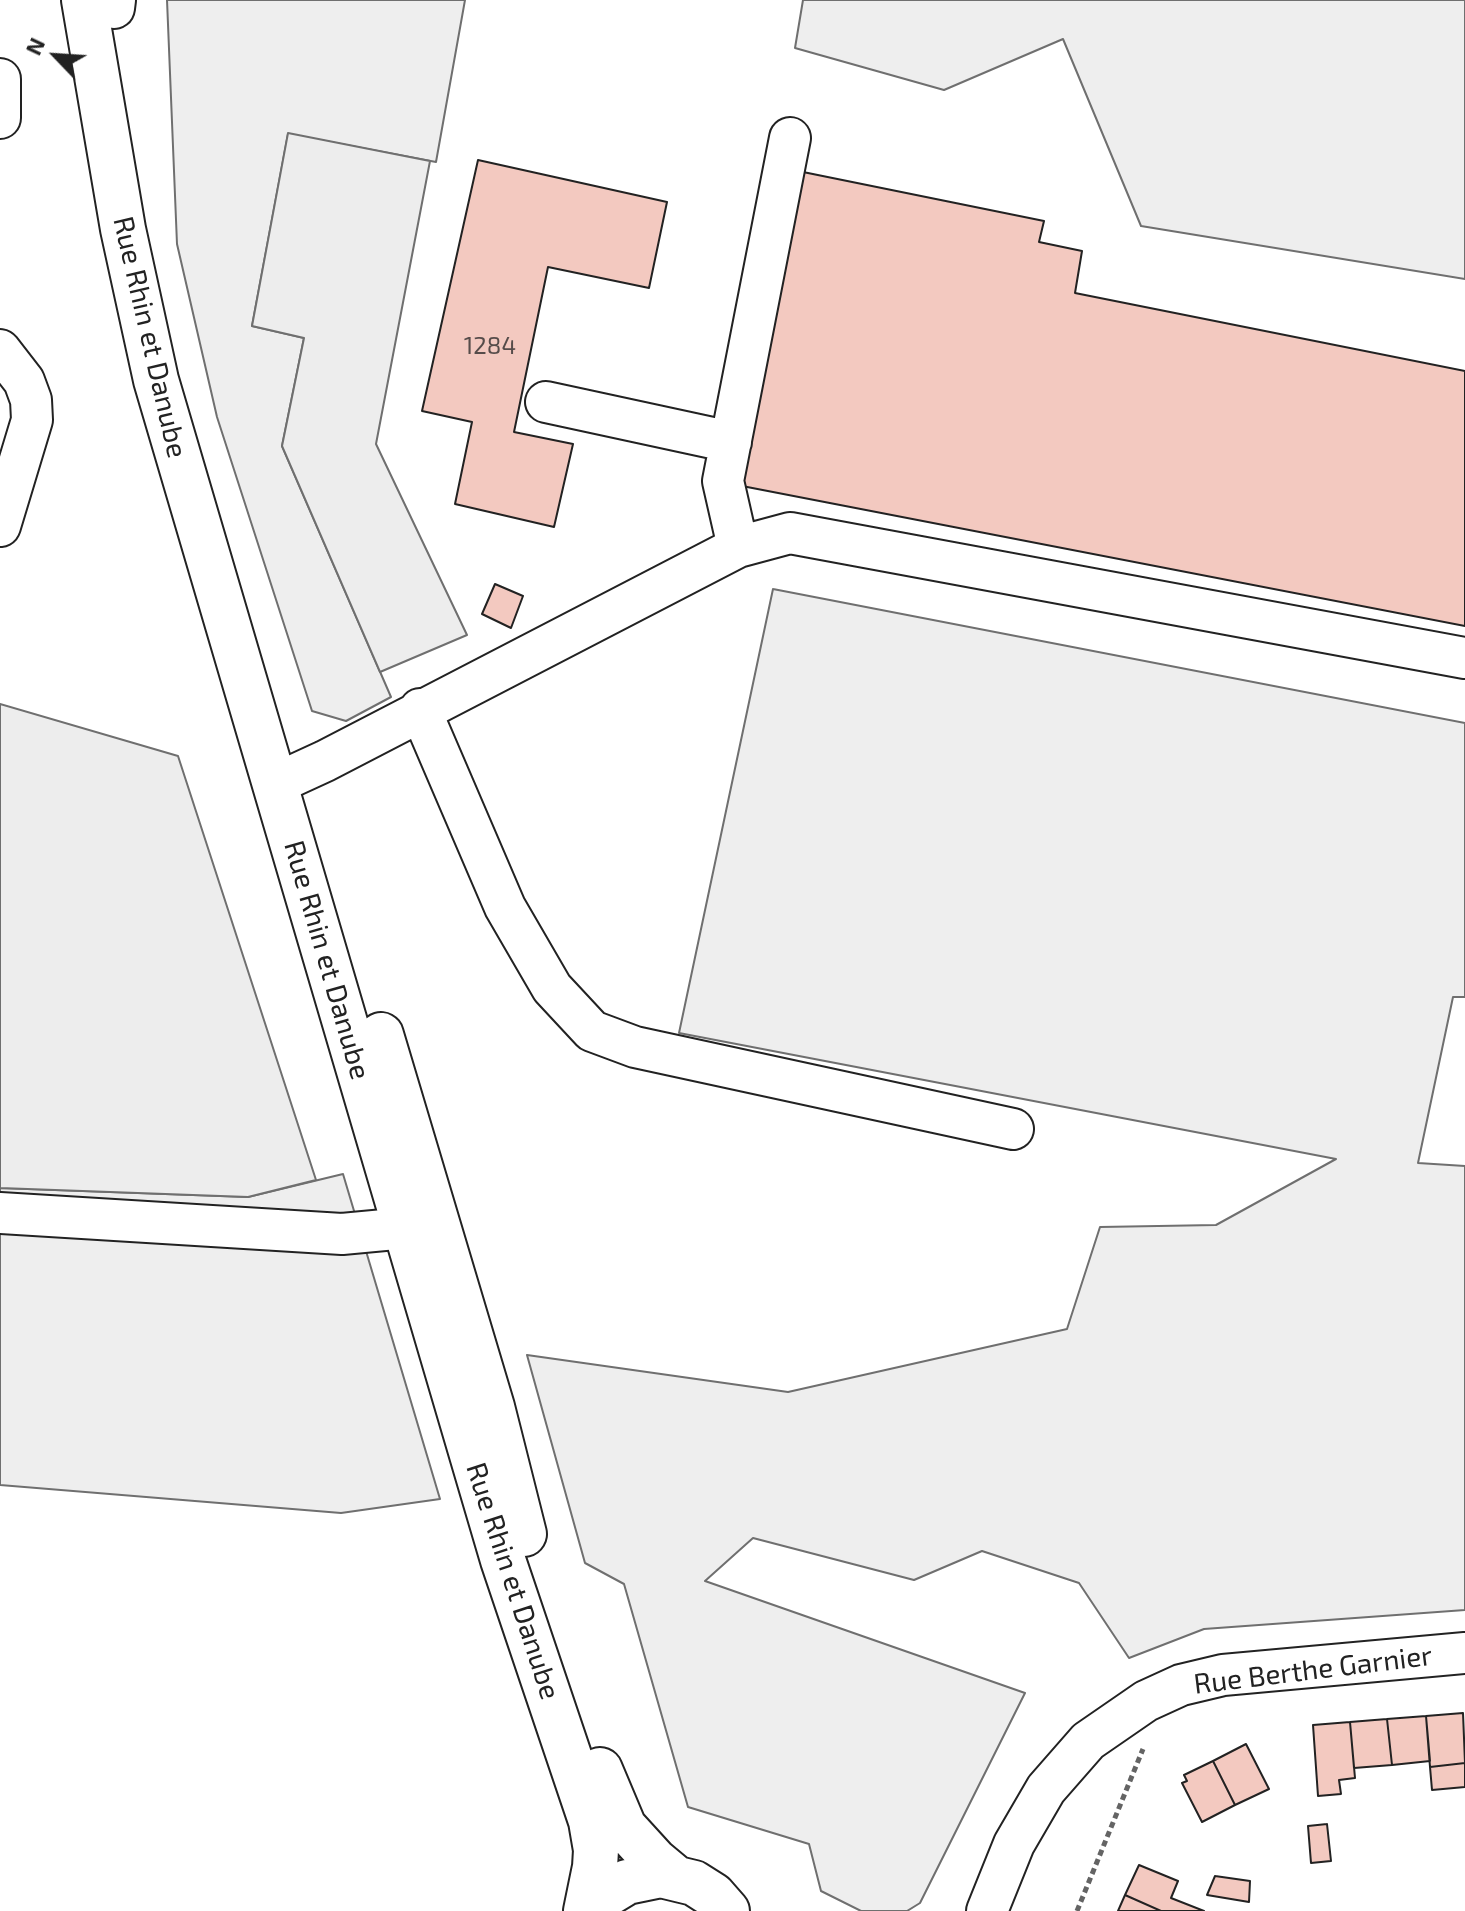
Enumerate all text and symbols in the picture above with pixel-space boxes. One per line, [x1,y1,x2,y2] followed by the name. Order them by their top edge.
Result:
[16,16,96,96] north arrow
[19,33,49,59] text: N
[106,213,194,461] street label: Rue Rhin et Danube
[464,332,516,360] house number: 1284
[277,837,377,1083] street label: Rue Rhin et Danube
[459,1458,567,1704] street label: Rue Rhin et Danube
[1192,1639,1434,1701] street label: Rue Berthe Garnier

